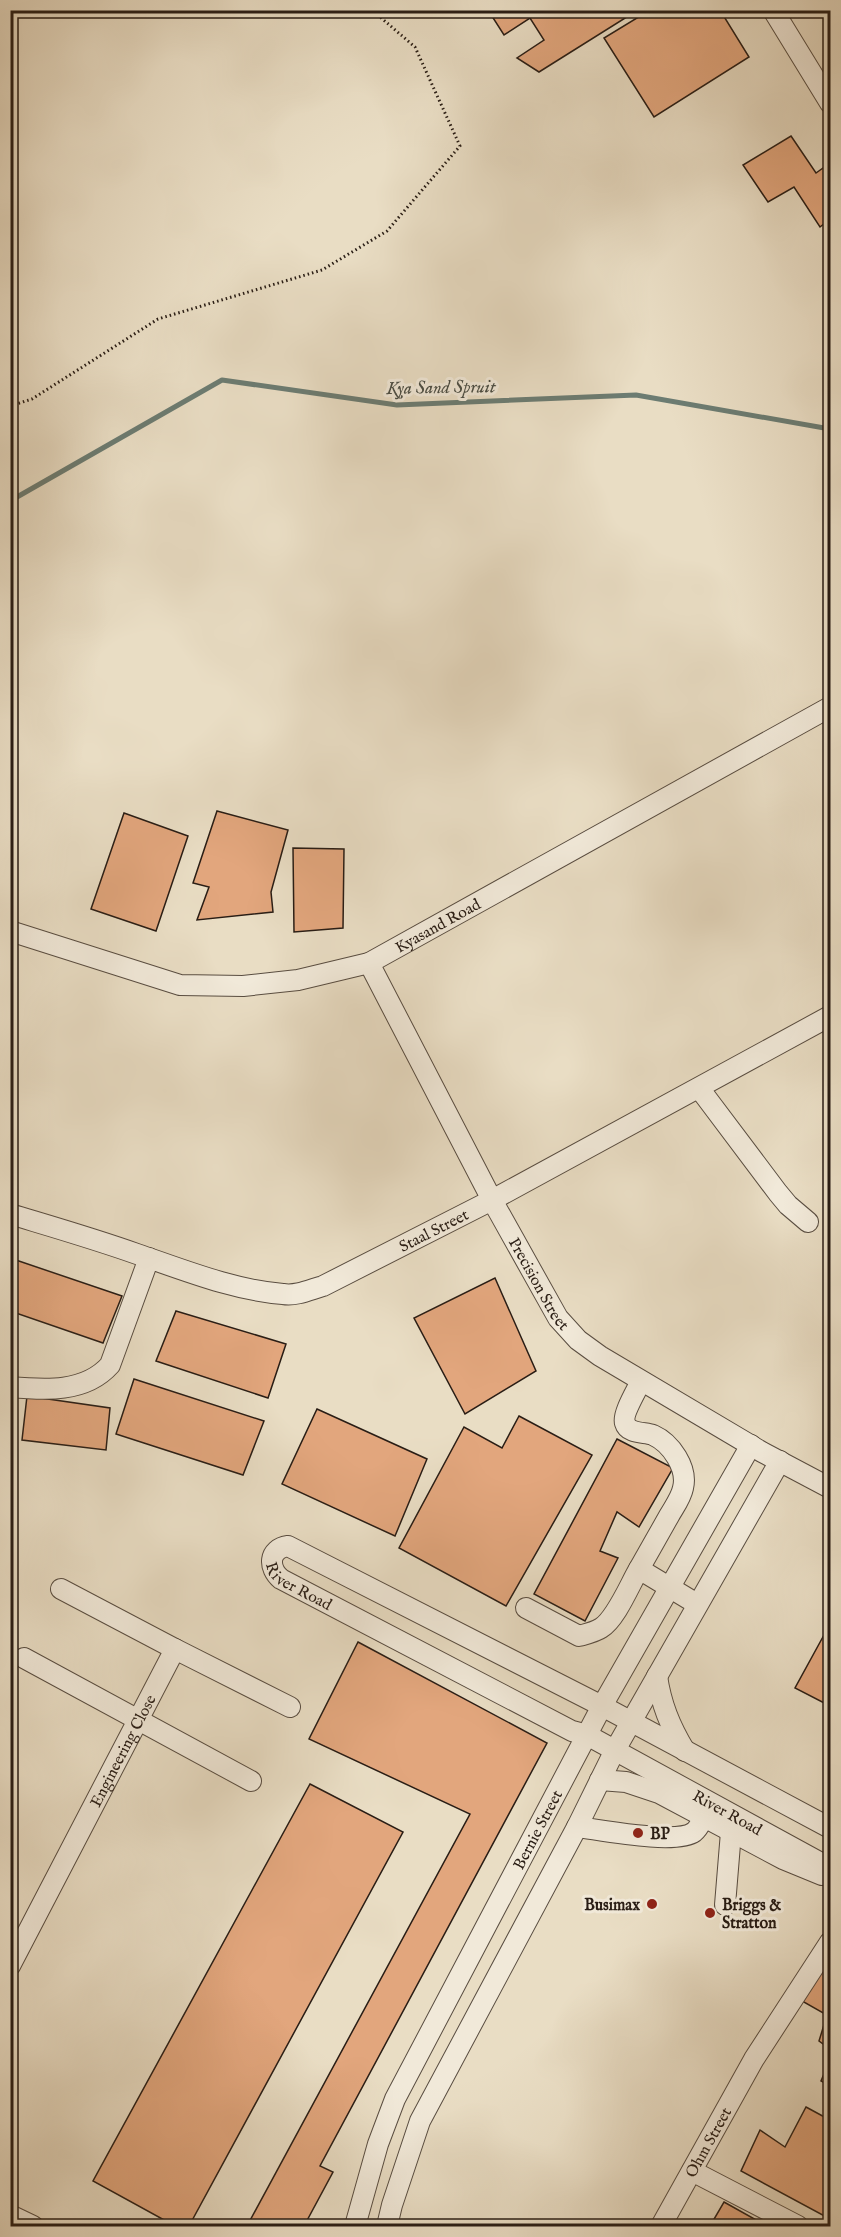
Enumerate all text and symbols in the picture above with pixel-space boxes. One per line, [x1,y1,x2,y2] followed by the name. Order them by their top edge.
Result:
[385,376,497,401] water label: Kya Sand Spruit
[392,895,485,958] street label: Kyasand Road
[396,1205,473,1258] street label: Staal Street
[503,1235,573,1336] street label: Precision Street
[260,1560,335,1616] street label: River Road
[86,1692,161,1811] street label: Engineering Close
[510,1787,568,1874] street label: Bernie Street
[689,1787,765,1841] street label: River Road
[650,1825,671,1845] place label: BP
[631,1826,645,1840] marker: BP
[584,1896,640,1916] place label: Busimax
[722,1896,781,1934] place label: Briggs & Stratton
[645,1897,659,1911] marker: Busimax
[703,1906,717,1920] marker: Briggs & Stratton
[682,2104,737,2182] street label: Ohm Street

